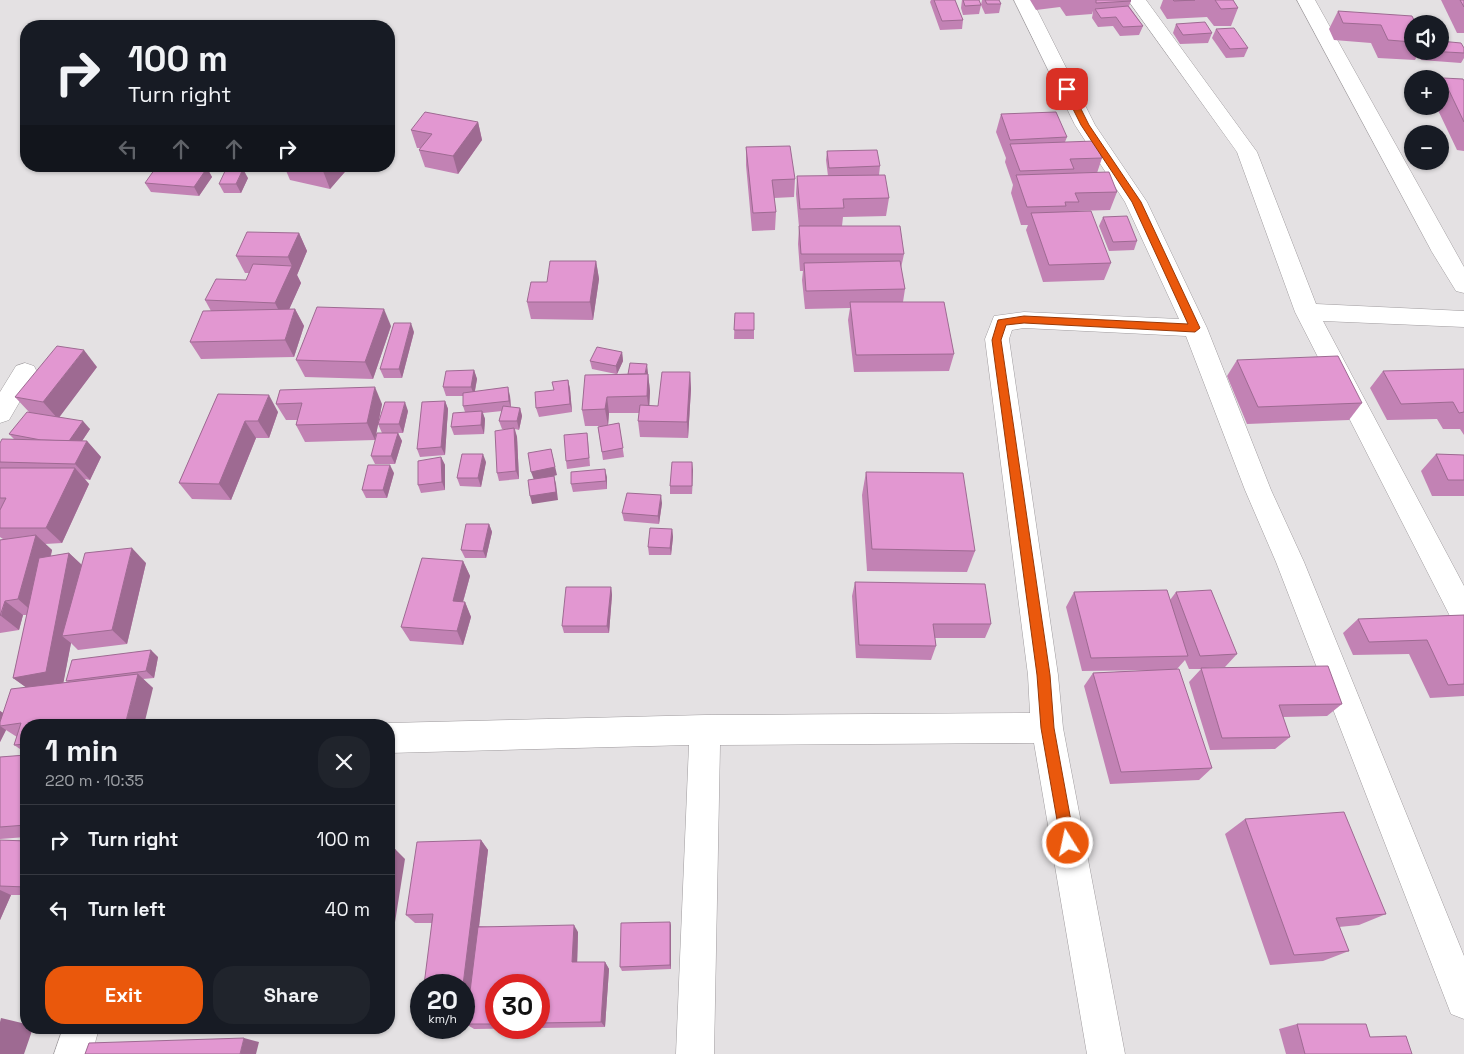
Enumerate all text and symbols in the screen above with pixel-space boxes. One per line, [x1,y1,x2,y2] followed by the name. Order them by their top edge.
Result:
[1404,15,1449,170] map controls
[1404,15,1449,60] button: sound
[128,37,228,81] text: 100 m
[45,40,110,105] icon: right
[1046,68,1088,110] pin
[1404,70,1449,115] button: +
[1053,75,1081,103] icon: arrive
[128,80,231,108] text: Turn right
[1404,125,1449,170] button: −
[114,135,142,163] icon: left
[167,135,195,163] icon: ahead
[220,135,248,163] icon: ahead
[273,135,301,163] icon: right
[45,731,118,770] text: 1 min
[318,736,370,788] button: close
[45,770,144,791] text: 220 m · 10:35
[1041,816,1093,868] position arrow
[45,826,73,854] icon: right
[88,827,178,852] text: Turn right
[316,827,370,852] text: 100 m
[45,896,73,924] icon: left
[88,897,166,922] text: Turn left
[325,897,370,922] text: 40 m
[45,966,203,1024] button: Exit
[213,966,370,1024] button: Share
[485,974,550,1039] speed limit sign: 30
[427,984,458,1016] text: 20
[428,1011,457,1027] text: km/h

